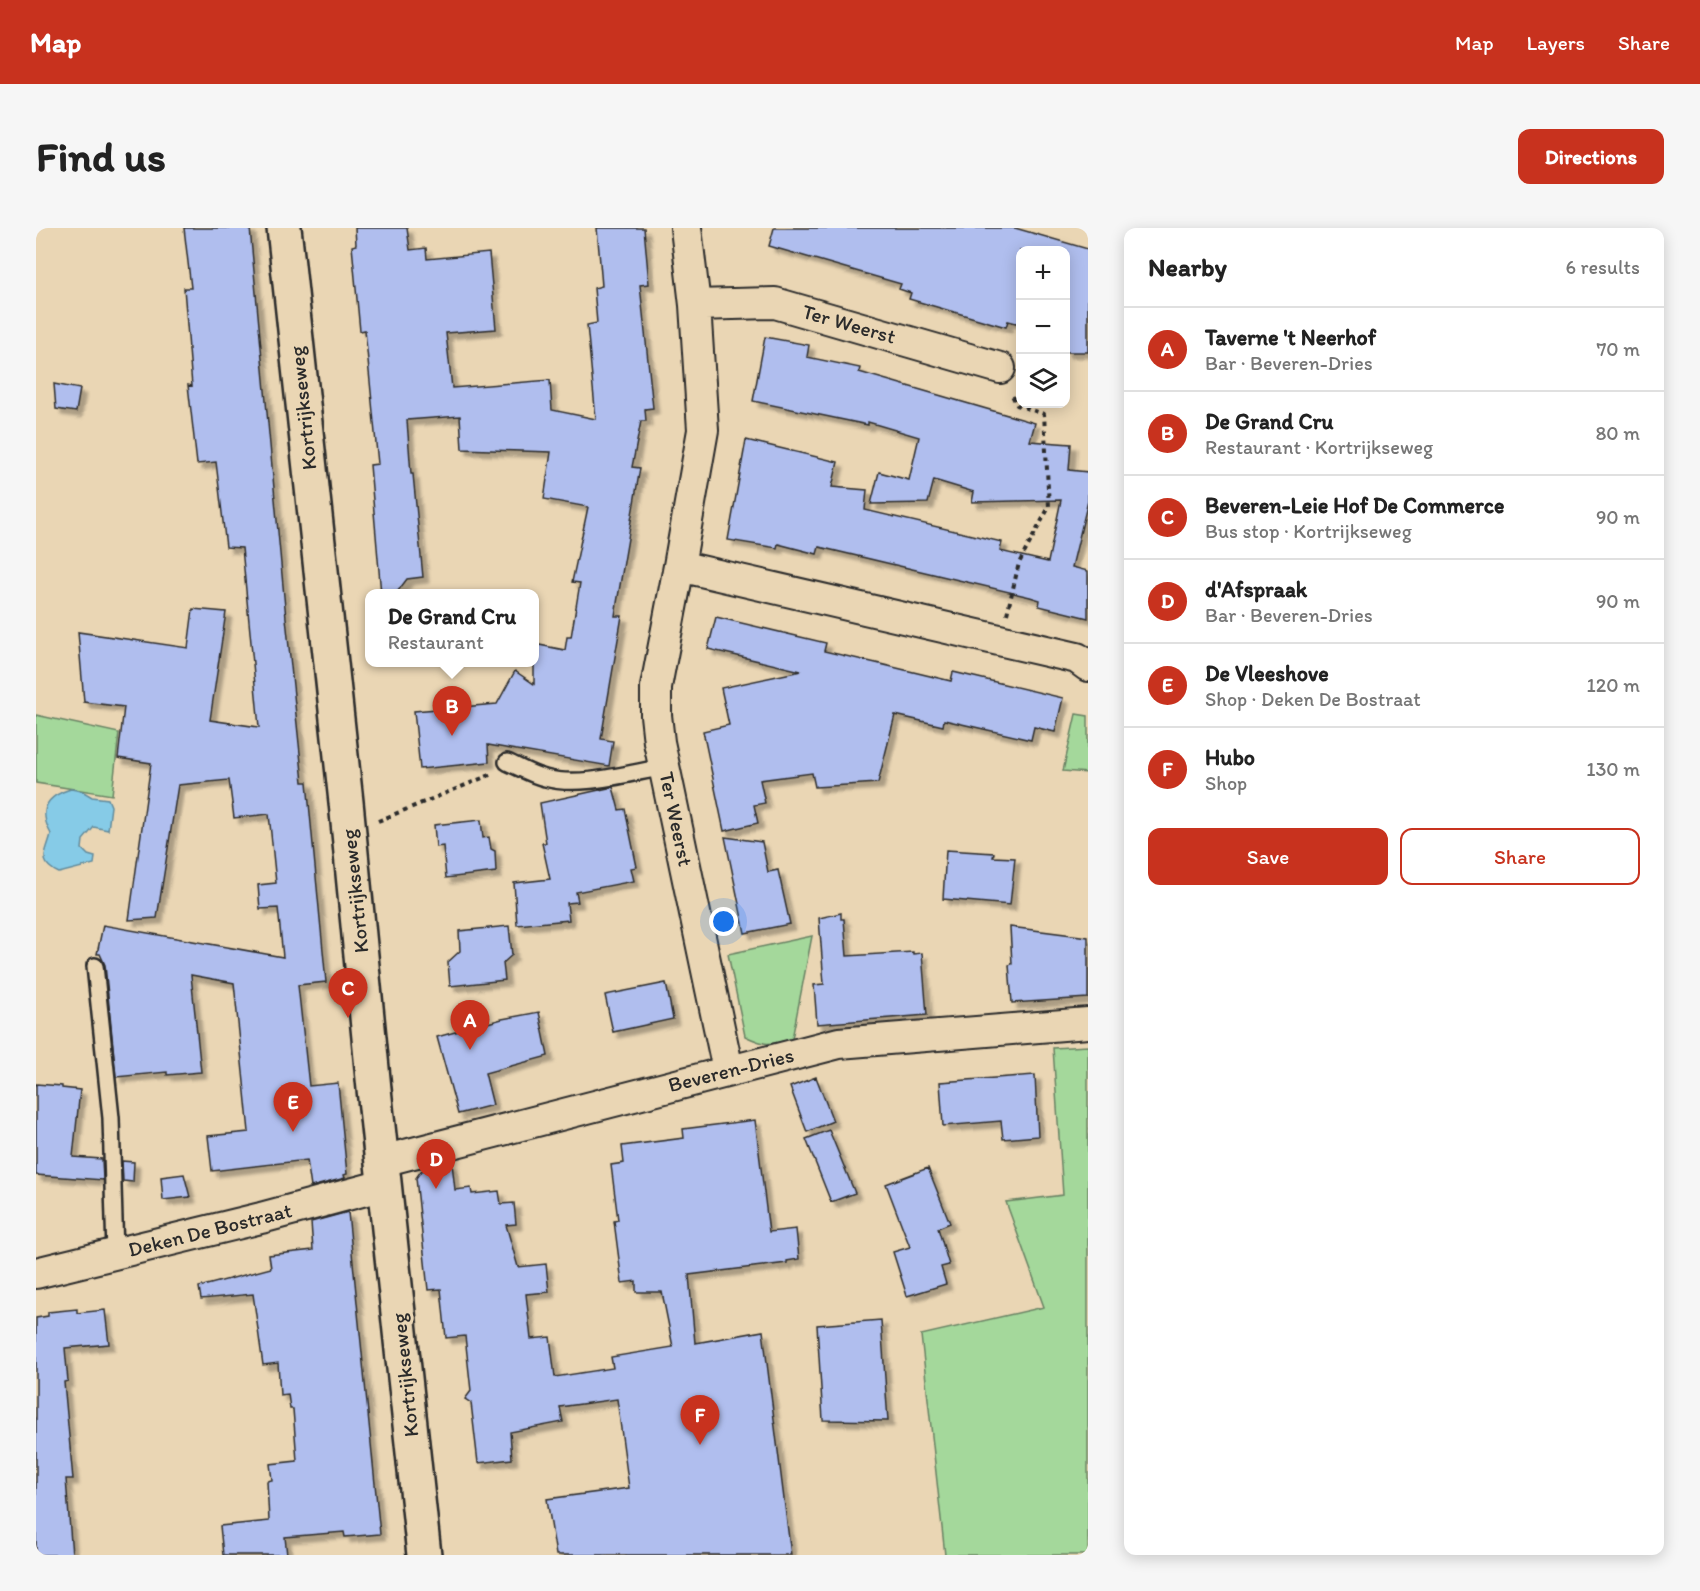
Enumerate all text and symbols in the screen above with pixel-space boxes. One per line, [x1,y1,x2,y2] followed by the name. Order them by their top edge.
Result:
[30,25,81,59] text: Map
[1455,30,1494,55] text: Map
[1527,30,1585,55] text: Layers
[1618,30,1670,55] text: Share
[1518,129,1664,184] button: Directions
[36,131,166,182] text: Find us
[1016,246,1070,408] map controls
[1016,246,1070,300] button: +
[1148,251,1227,283] text: Nearby
[1566,255,1640,279] text: 6 results
[799,298,899,349] street label: Ter Weerst
[1016,300,1070,354] button: −
[1205,324,1376,351] text: Taverne 't Neerhof
[1161,337,1174,361] text: A
[1596,337,1640,361] text: 70 m
[284,345,321,471] street label: Kortrijkseweg
[1205,351,1373,375] text: Bar · Beveren-Dries
[1016,354,1070,408] button: layers
[1205,408,1334,435] text: De Grand Cru
[1161,421,1174,445] text: B
[1595,421,1640,445] text: 80 m
[1205,435,1433,459] text: Restaurant · Kortrijkseweg
[1205,492,1504,519] text: Beveren-Leie Hof De Commerce
[1161,505,1174,529] text: C
[1596,505,1640,529] text: 90 m
[1205,519,1412,543] text: Bus stop · Kortrijkseweg
[1205,576,1307,603] text: d'Afspraak
[365,589,539,667] popup
[1161,589,1174,613] text: D
[1596,589,1640,613] text: 90 m
[388,603,516,630] text: De Grand Cru
[1205,603,1373,627] text: Bar · Beveren-Dries
[388,630,484,654] text: Restaurant
[1205,660,1329,687] text: De Vleeshove
[1162,673,1173,697] text: E
[1587,673,1640,697] text: 120 m
[432,686,472,736] pin: B
[1205,687,1421,711] text: Shop · Deken De Bostraat
[1205,744,1255,771] text: Hubo
[1162,757,1173,781] text: F
[1586,757,1640,781] text: 130 m
[654,769,699,869] street label: Ter Weerst
[1205,771,1247,795] text: Shop
[336,828,373,954] street label: Kortrijkseweg
[1148,828,1388,885] button: Save
[1400,828,1640,885] button: Share
[709,907,738,936] your location
[328,968,368,1018] pin: C
[450,1000,490,1050] pin: A
[665,1042,796,1097] street label: Beveren-Dries
[274,1082,312,1132] pin: E
[416,1140,456,1189] pin: D
[125,1197,294,1262] street label: Deken De Bostraat
[386,1312,423,1438] street label: Kortrijkseweg
[680,1396,720,1445] pin: F

